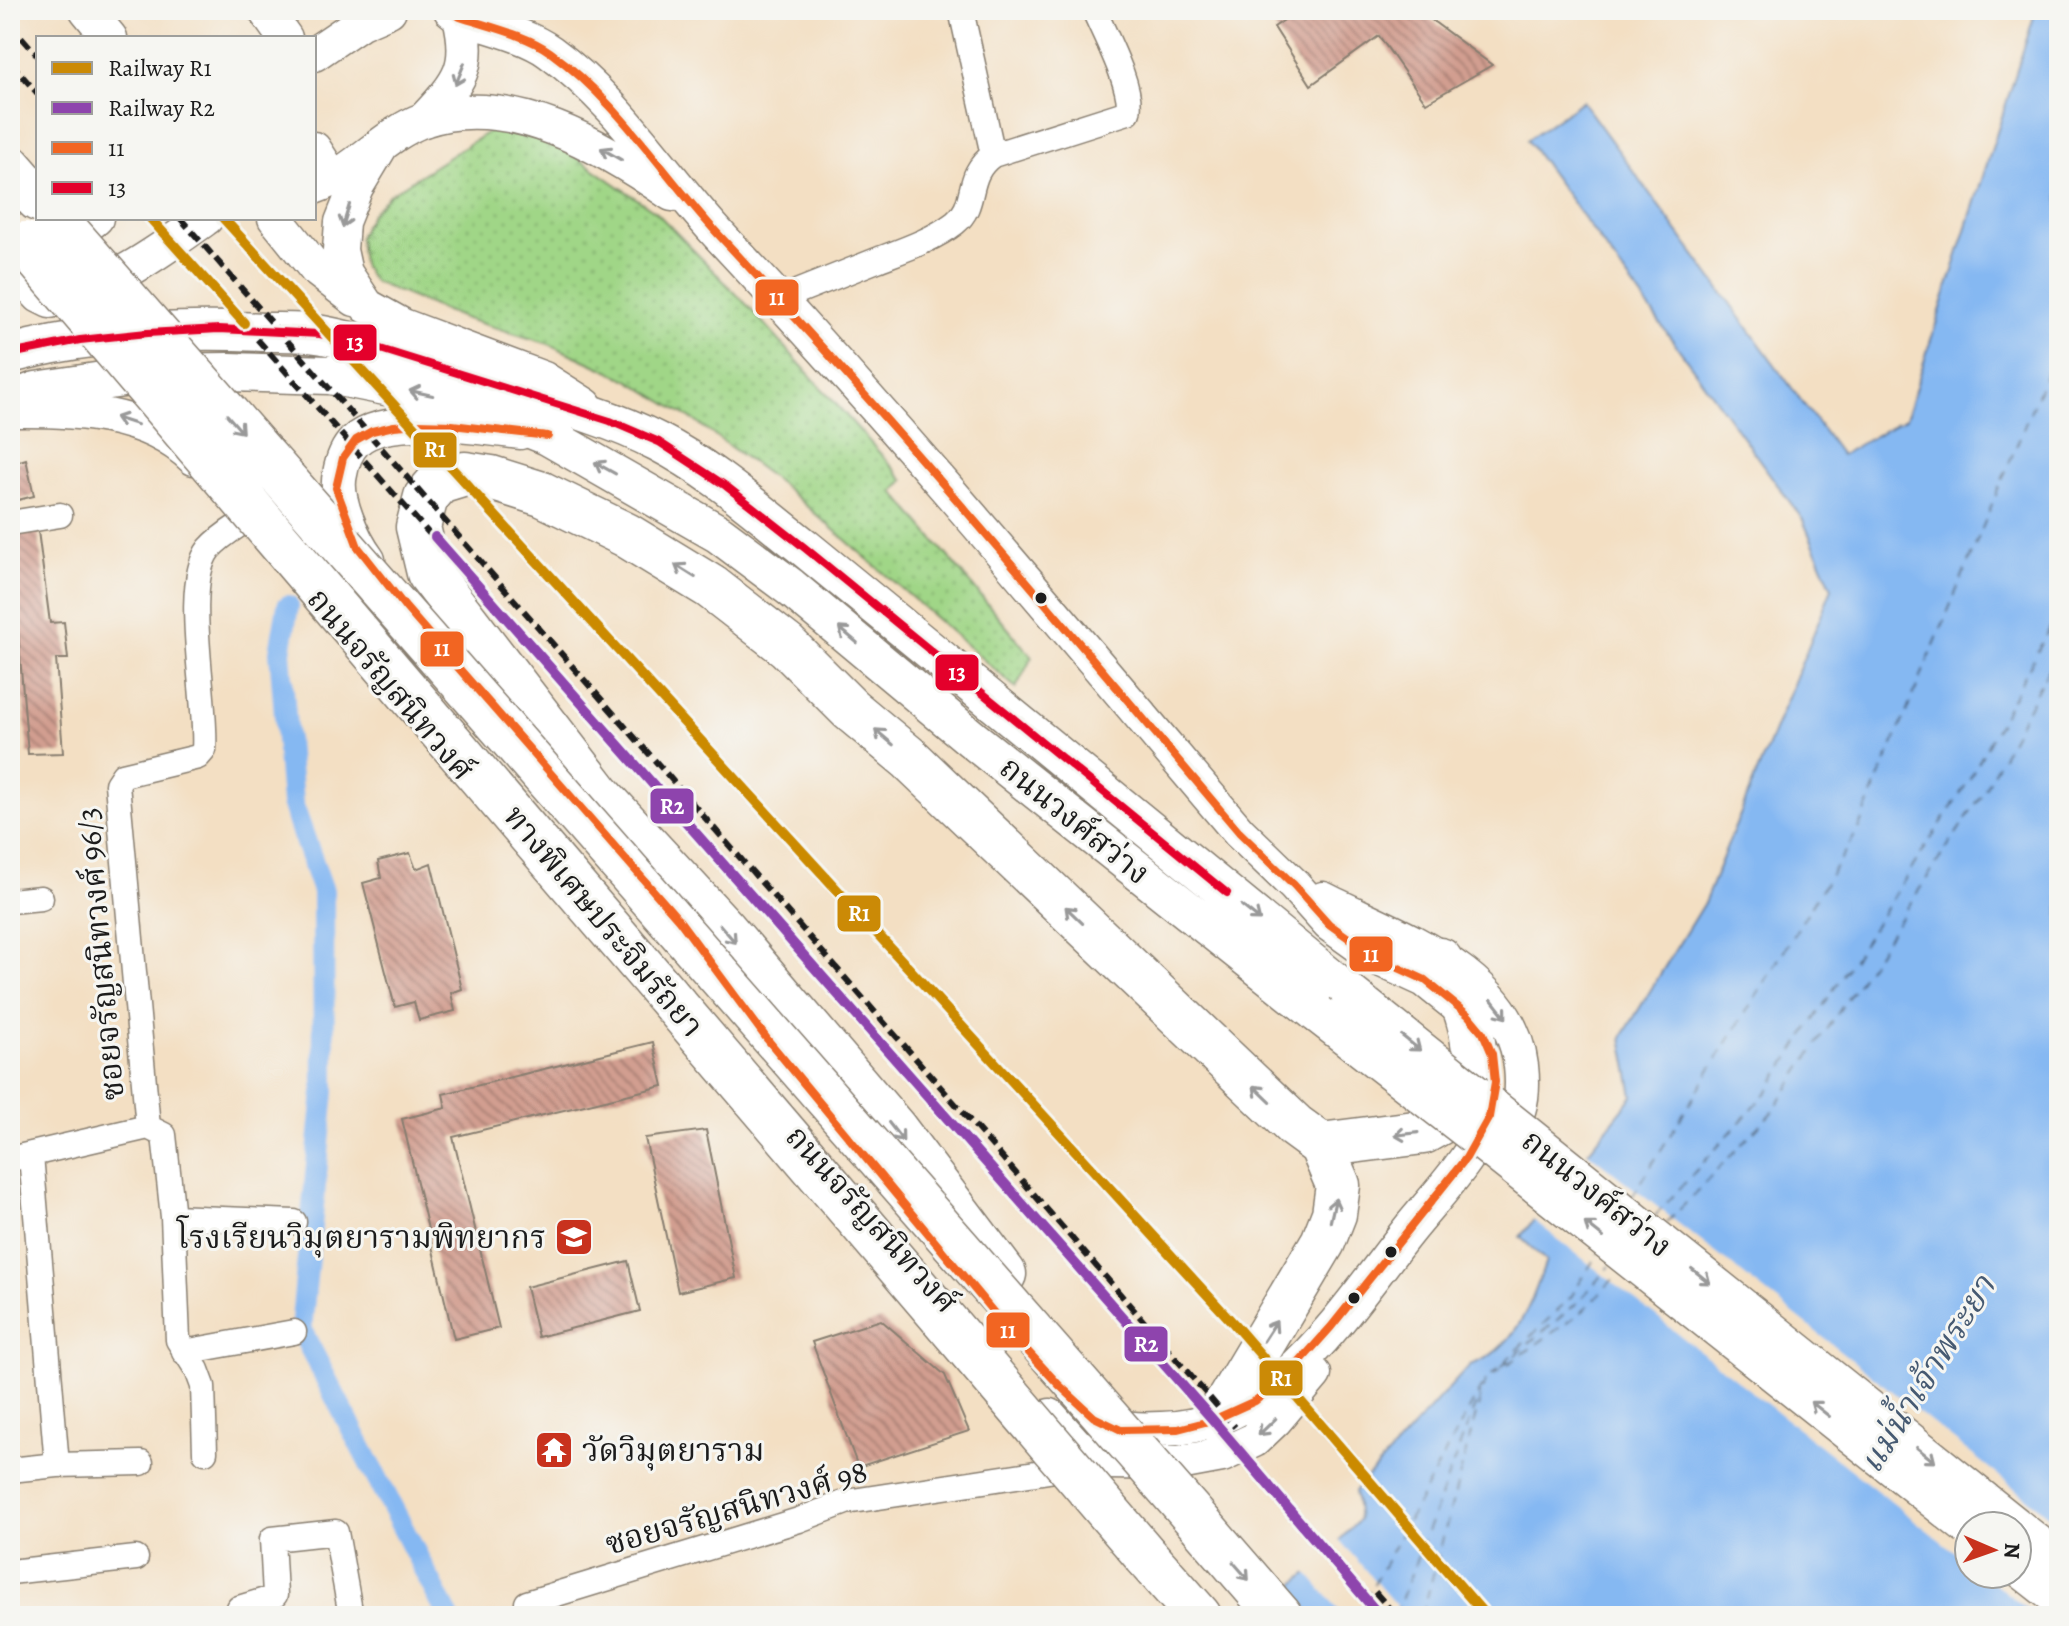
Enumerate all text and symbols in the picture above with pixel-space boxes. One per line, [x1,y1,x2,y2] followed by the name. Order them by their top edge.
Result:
[36,36,316,220] legend
[108,52,212,84] text: Railway R1
[451,61,466,86] one-way arrow
[108,92,215,124] text: Railway R2
[108,132,124,164] text: 11
[599,146,623,161] one-way arrow
[108,172,126,204] text: 13
[338,203,352,228] one-way arrow
[754,278,800,317] line badge: 11
[769,283,785,313] text: 11
[332,323,378,362] line badge: 13
[346,328,364,358] text: 13
[409,385,435,400] one-way arrow
[113,413,138,428] one-way arrow
[226,414,244,434] one-way arrow
[412,431,458,469] line badge: R1
[424,435,446,465] text: R1
[594,459,618,475] one-way arrow
[674,563,697,579] one-way arrow
[297,578,485,790] street label: ถนนจรัญสนิทวงศ์
[1033,590,1049,606] unlabelled marker
[838,626,858,644] one-way arrow
[419,630,465,668] line badge: 11
[434,634,450,664] text: 11
[934,653,980,692] line badge: 13
[948,658,966,688] text: 13
[874,728,895,746] one-way arrow
[991,746,1159,894] street label: ถนนวงศ์สว่าง
[649,787,695,825] line badge: R2
[660,792,685,822] text: R2
[494,796,714,1046] street label: ทางพิเศษประจิมรัถยา
[65,806,135,1102] street label: ซอยจรัญสนิทวงศ์ 96/3
[836,894,882,933] line badge: R1
[848,899,870,929] text: R1
[1241,904,1262,922] one-way arrow
[1064,905,1084,924] one-way arrow
[718,923,736,943] one-way arrow
[1348,935,1394,973] line badge: 11
[1363,940,1379,970] text: 11
[1491,998,1508,1019] one-way arrow
[1400,1034,1421,1052] one-way arrow
[1253,1085,1272,1104] one-way arrow
[776,1115,968,1323] street label: ถนนจรัญสนิทวงศ์
[1513,1119,1681,1267] street label: ถนนวงศ์สว่าง
[888,1121,905,1142] one-way arrow
[1393,1127,1420,1142] one-way arrow
[1326,1197,1341,1223] one-way arrow
[176,1215,546,1259] place label: โรงเรียนวิมุตยารามพิทยากร
[553,1216,595,1258] school or university icon: โรงเรียนวิมุตยารามพิทยากร
[1584,1222,1605,1239] one-way arrow
[1383,1244,1399,1260] unlabelled marker
[1847,1265,2007,1482] water label: แม่น้ำเจ้าพระยา
[1690,1267,1711,1285] one-way arrow
[1346,1290,1362,1306] unlabelled marker
[985,1311,1031,1349] line badge: 11
[1000,1316,1016,1346] text: 11
[1262,1321,1279,1343] one-way arrow
[1123,1325,1169,1363] line badge: R2
[1134,1330,1159,1360] text: R2
[1258,1359,1304,1397] line badge: R1
[1270,1364,1292,1394] text: R1
[1810,1400,1831,1418] one-way arrow
[1257,1417,1277,1436] one-way arrow
[582,1428,764,1472] place label: วัดวิมุตยาราม
[533,1429,575,1471] temple icon: วัดวิมุตยาราม
[1915,1447,1936,1464] one-way arrow
[600,1449,872,1565] street label: ซอยจรัญสนิทวงศ์ 98
[1953,1510,2033,1590] north arrow
[1997,1542,2027,1559] text: N
[1232,1560,1250,1581] one-way arrow

